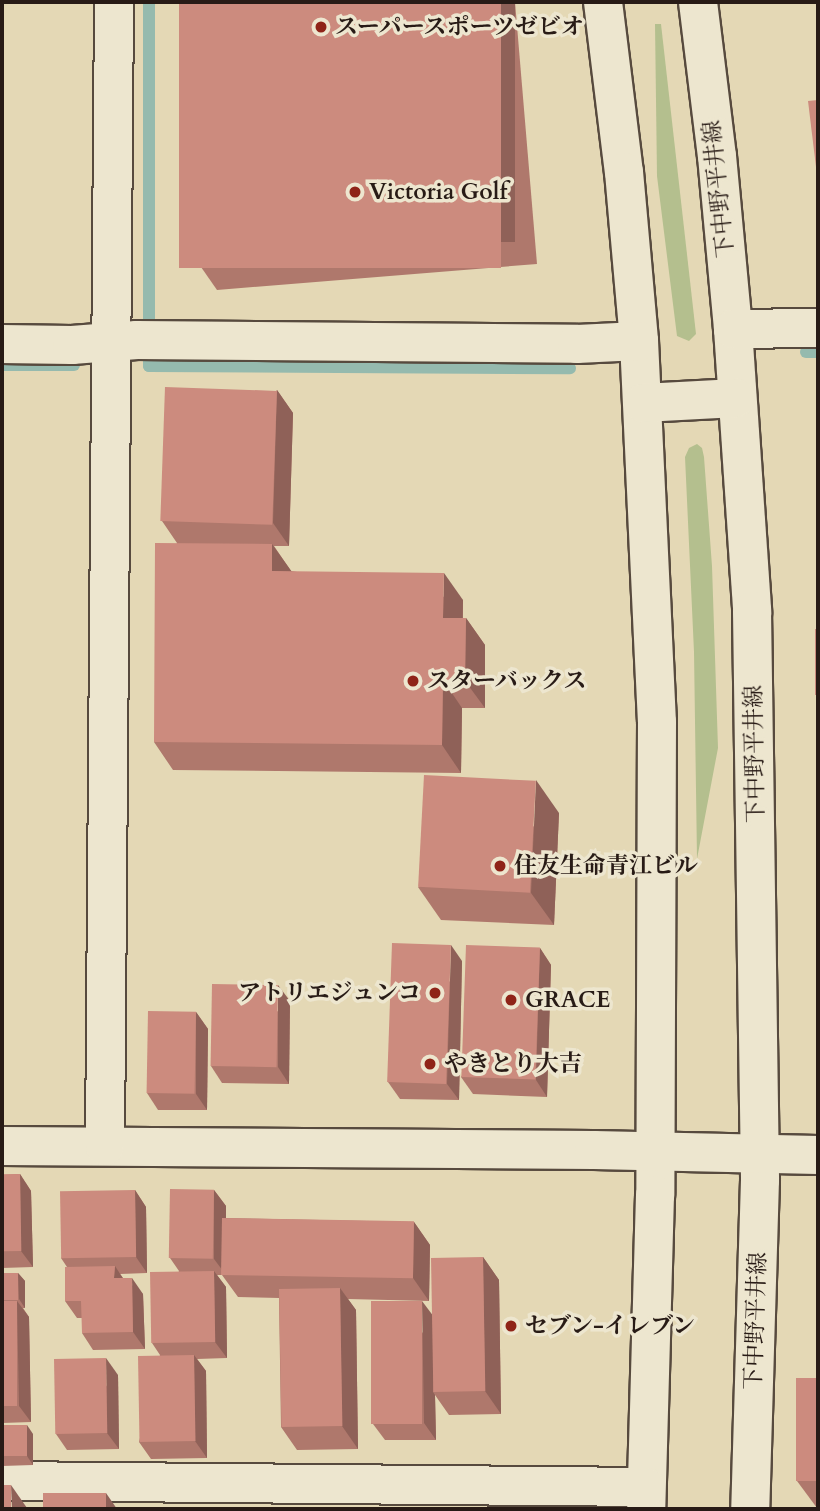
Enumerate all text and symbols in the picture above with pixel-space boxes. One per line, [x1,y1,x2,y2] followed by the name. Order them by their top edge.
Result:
[335,13,587,41] place label: スーパースポーツゼビオ
[313,19,329,35] marker: スーパースポーツゼビオ
[698,119,740,259] street label: 下中野平井線
[369,178,507,206] place label: Victoria Golf
[347,184,363,200] marker: Victoria Golf
[427,667,588,695] place label: スターバックス
[405,673,421,689] marker: スターバックス
[740,685,770,823] street label: 下中野平井線
[514,852,698,880] place label: 住友生命青江ビル
[492,858,508,874] marker: 住友生命青江ビル
[237,979,421,1007] place label: アトリエジュンコ
[427,985,443,1001] marker: アトリエジュンコ
[525,986,611,1014] place label: GRACE
[503,992,519,1008] marker: GRACE
[444,1050,582,1078] place label: やきとり大吉
[422,1056,438,1072] marker: やきとり大吉
[740,1252,772,1390] street label: 下中野平井線
[525,1312,697,1340] place label: セブン-イレブン
[503,1318,519,1334] marker: セブン-イレブン

